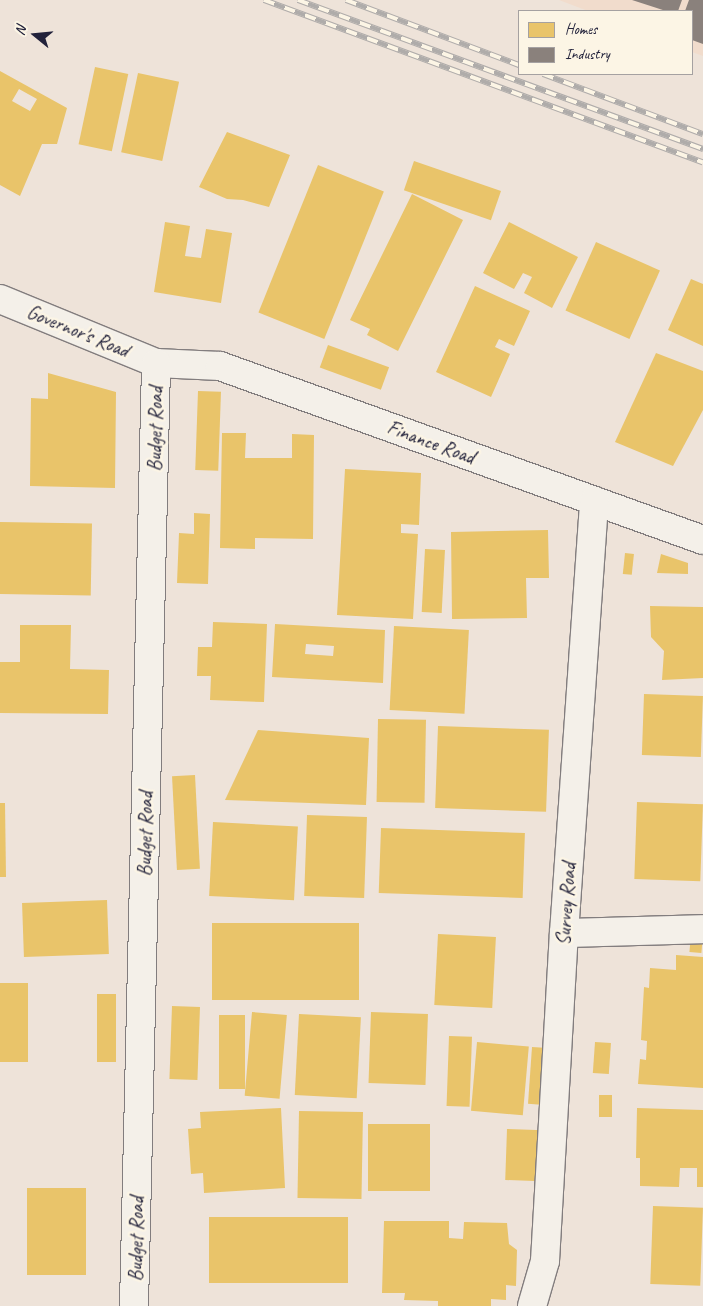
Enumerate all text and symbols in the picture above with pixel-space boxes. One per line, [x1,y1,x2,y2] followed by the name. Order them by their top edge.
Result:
[10,10,60,60] north arrow
[518,10,693,75] legend
[565,20,597,39] text: Homes
[11,24,30,37] text: N
[565,45,610,64] text: Industry
[23,300,133,362] street label: Governor's Road
[142,387,168,471] street label: Budget Road
[384,415,478,469] street label: Finance Road
[132,792,158,876] street label: Budget Road
[551,862,581,946] street label: Survey Road
[123,1197,149,1281] street label: Budget Road

